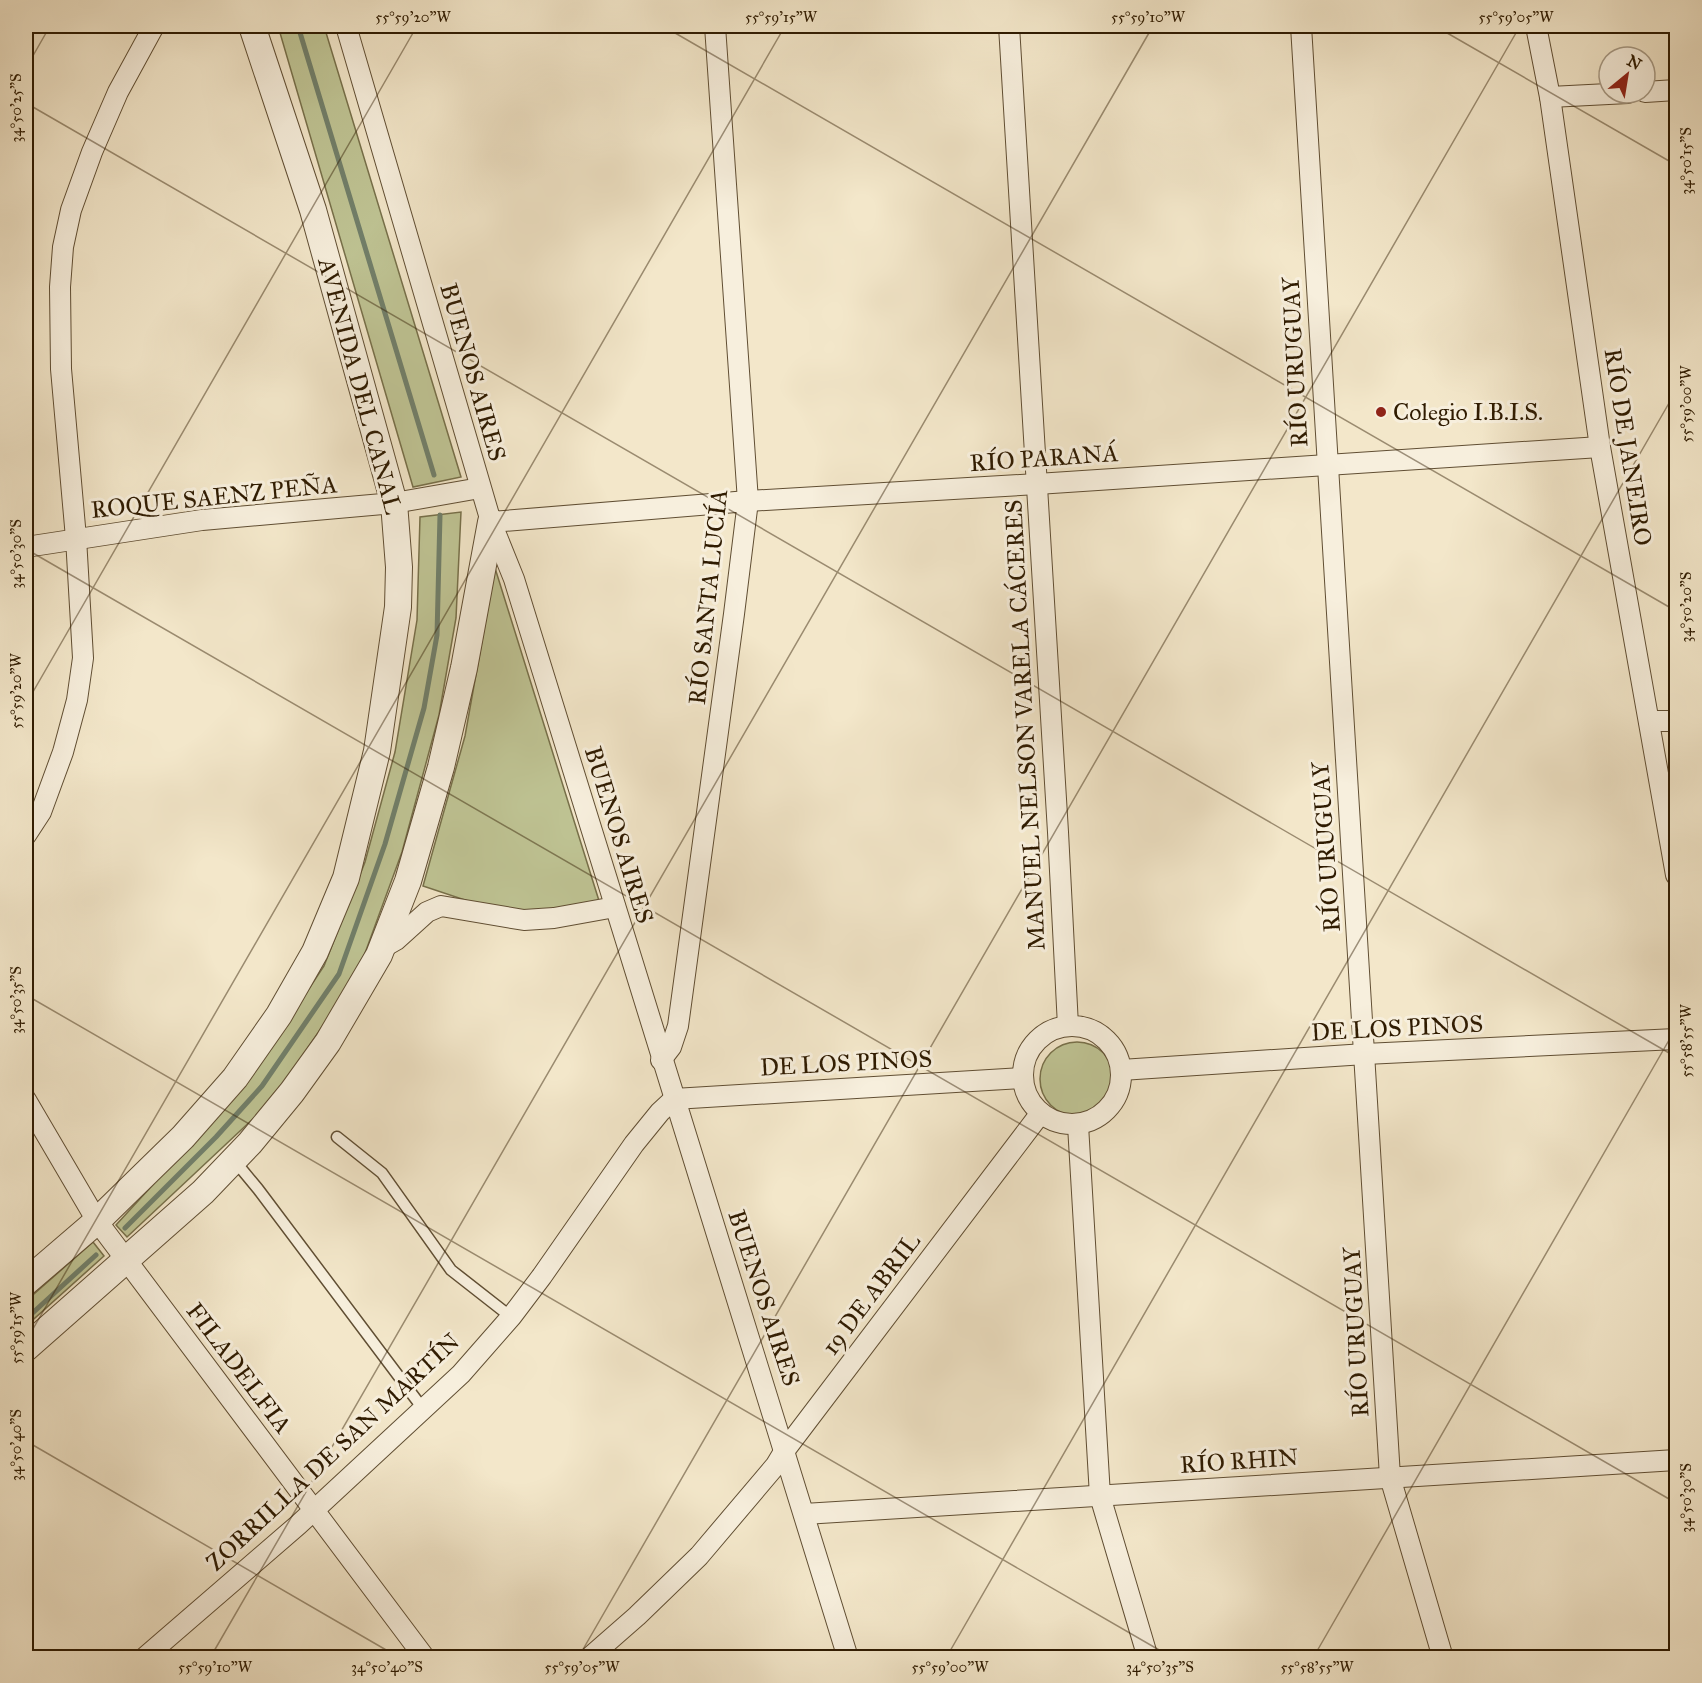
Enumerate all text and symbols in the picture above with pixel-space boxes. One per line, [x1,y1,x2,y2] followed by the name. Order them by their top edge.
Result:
[375,8,452,26] text: 55°59'20"W
[745,8,818,26] text: 55°59'15"W
[1111,8,1186,26] text: 55°59'10"W
[1478,8,1554,26] text: 55°59'05"W
[1597,45,1657,105] north arrow
[1624,51,1645,74] text: N
[7,73,25,143] text: 34°50'25"S
[1677,127,1695,195] text: 34°50'15"S
[311,254,409,518] street label: AVENIDA DEL CANAL
[1276,275,1314,448] street label: RÍO URUGUAY
[433,280,513,464] street label: BUENOS AIRES
[1598,346,1658,548] street label: RÍO DE JANEIRO
[1677,365,1695,442] text: 55°59'00"W
[1393,397,1543,427] place label: Colegio I.B.I.S.
[1374,405,1388,419] marker: Colegio I.B.I.S.
[969,438,1119,478] street label: RÍO PARANÁ
[89,469,339,525] street label: ROQUE SAENZ PEÑA
[682,488,734,706] street label: RÍO SANTA LUCÍA
[998,499,1052,951] street label: MANUEL NELSON VARELA CÁCERES
[7,519,25,589] text: 34°50'30"S
[1677,572,1695,642] text: 34°50'20"S
[7,652,25,729] text: 55°59'20"W
[578,743,660,927] street label: BUENOS AIRES
[1305,760,1347,933] street label: RÍO URUGUAY
[7,966,25,1034] text: 34°50'35"S
[1677,1004,1695,1078] text: 55°58'55"W
[1310,1009,1484,1047] street label: DE LOS PINOS
[759,1044,933,1082] street label: DE LOS PINOS
[721,1206,807,1390] street label: BUENOS AIRES
[815,1227,927,1361] street label: 19 DE ABRIL
[1337,1245,1375,1418] street label: RÍO URUGUAY
[7,1291,25,1364] text: 55°59'15"W
[180,1297,298,1439] street label: FILADELFIA
[200,1327,466,1577] street label: ZORRILLA DE SAN MARTÍN
[7,1409,25,1481] text: 34°50'40"S
[1179,1442,1299,1480] street label: RÍO RHIN
[1677,1463,1695,1533] text: 34°50'30"S
[178,1658,253,1676] text: 55°59'10"W
[351,1658,423,1676] text: 34°50'40"S
[544,1658,620,1676] text: 55°59'05"W
[912,1658,989,1676] text: 55°59'00"W
[1126,1658,1194,1676] text: 34°50'35"S
[1280,1658,1354,1676] text: 55°58'55"W

